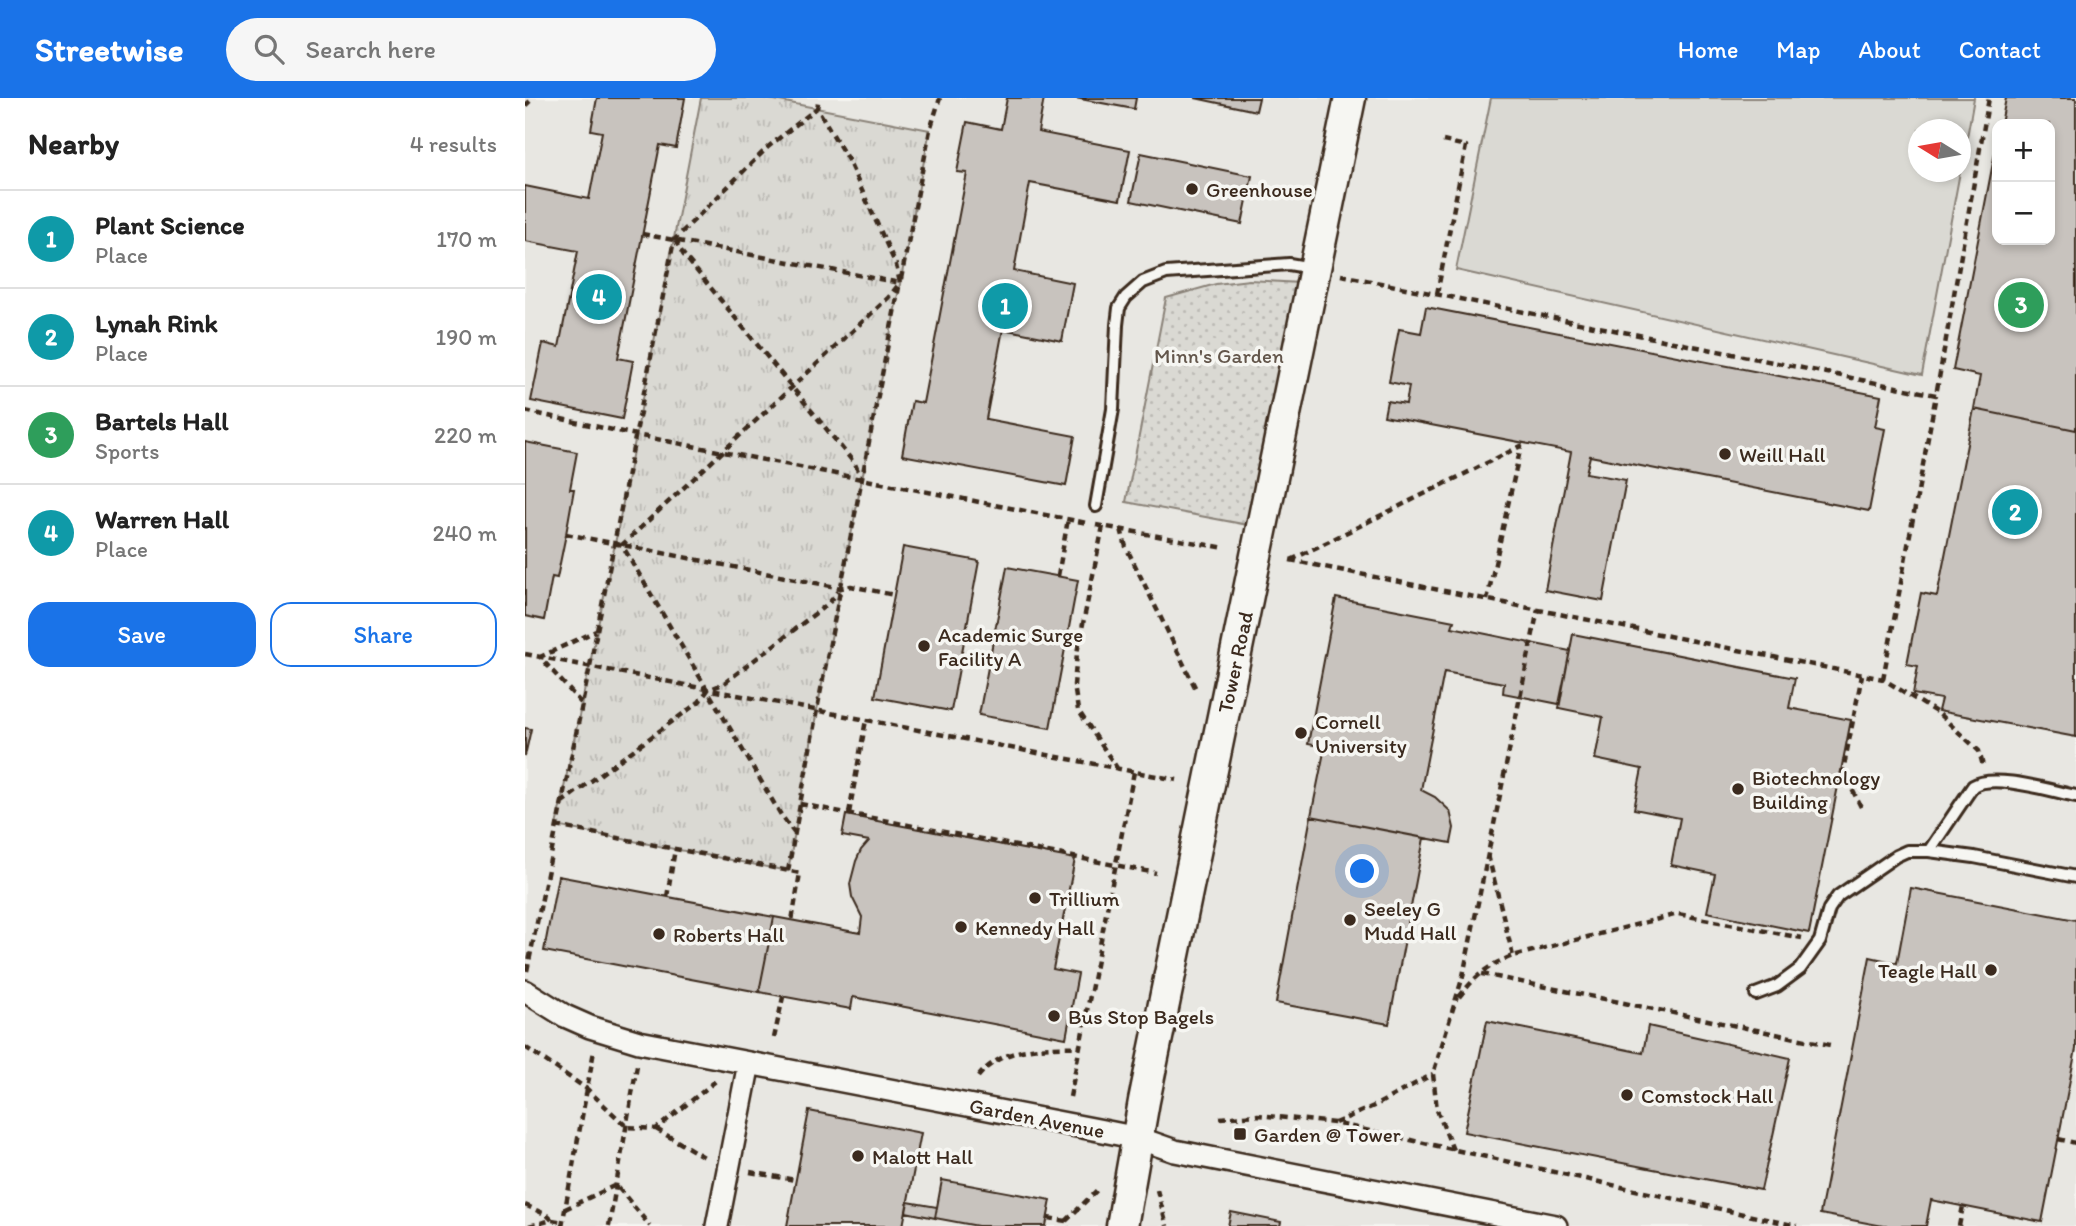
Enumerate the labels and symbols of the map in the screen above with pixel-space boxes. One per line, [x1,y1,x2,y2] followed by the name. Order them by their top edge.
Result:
[1908,119,1971,182] north arrow
[1206,177,1313,202] place label: Greenhouse
[1184,181,1200,197] marker: Greenhouse
[576,271,622,323] pin: 4
[1998,279,2044,331] pin: 3
[982,280,1028,332] pin: 1
[1154,343,1284,368] park label: Minn's Garden
[1739,442,1826,467] place label: Weill Hall
[1717,446,1733,462] marker: Weill Hall
[1992,486,2038,538] pin: 2
[1212,608,1258,715] street label: Tower Road
[938,622,1083,671] place label: Academic Surge Facility A
[916,638,932,654] marker: Academic Surge Facility A
[1315,709,1407,758] place label: Cornell University
[1293,725,1309,741] marker: Cornell University
[1752,765,1880,814] place label: Biotechnology Building
[1730,781,1746,797] marker: Biotechnology Building
[1345,854,1379,888] your location
[1049,886,1120,911] place label: Trillium
[1027,890,1043,906] marker: Trillium
[1364,896,1456,945] place label: Seeley G Mudd Hall
[1342,912,1358,928] marker: Seeley G Mudd Hall
[975,915,1095,940] place label: Kennedy Hall
[953,919,969,935] marker: Kennedy Hall
[673,922,784,947] place label: Roberts Hall
[651,926,667,942] marker: Roberts Hall
[1878,958,1977,983] place label: Teagle Hall
[1983,962,1999,978] marker: Teagle Hall
[1068,1004,1214,1029] place label: Bus Stop Bagels
[1046,1008,1062,1024] marker: Bus Stop Bagels
[1641,1083,1773,1108] place label: Comstock Hall
[1619,1087,1635,1103] marker: Comstock Hall
[967,1093,1107,1143] street label: Garden Avenue
[1254,1122,1401,1147] place label: Garden @ Tower
[1232,1126,1248,1142] marker: Garden @ Tower
[872,1144,973,1169] place label: Malott Hall
[850,1148,866,1164] marker: Malott Hall

